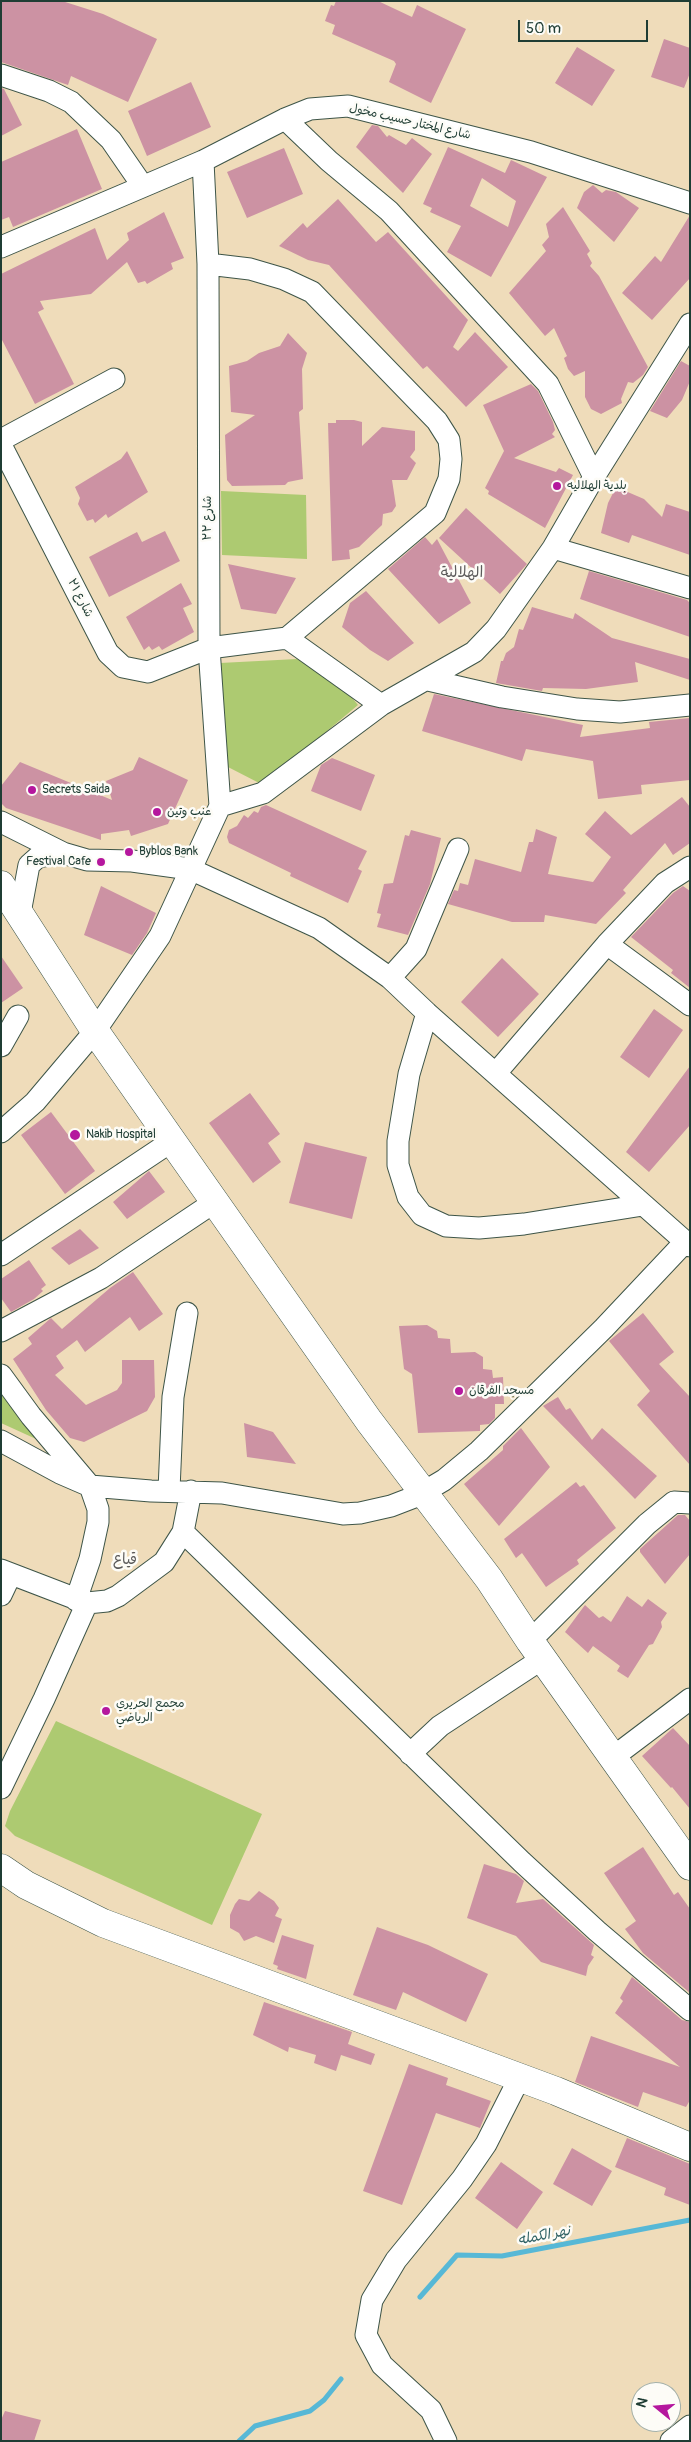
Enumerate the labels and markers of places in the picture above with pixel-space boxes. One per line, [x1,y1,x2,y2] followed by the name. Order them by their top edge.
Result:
[567,479,627,493] place label: بلدية الهلاليه
[551,480,563,492] marker: بلدية الهلاليه
[42,783,110,797] place label: Secrets Saida
[26,784,38,796] marker: Secrets Saida
[167,805,211,819] place label: عنب وتين
[151,806,163,818] marker: عنب وتين
[139,845,198,859] place label: Byblos Bank
[123,846,135,858] marker: Byblos Bank
[26,855,91,869] place label: Festival Cafe
[95,856,107,868] marker: Festival Cafe
[68,1128,82,1142] marker: Nakib Hospital
[86,1128,156,1142] place label: Nakib Hospital
[469,1384,534,1398] place label: مسجد الفرقان
[453,1385,465,1397] marker: مسجد الفرقان
[116,1697,184,1725] place label: مجمع الحريري الرياضي
[100,1705,112,1717] marker: مجمع الحريري الرياضي

